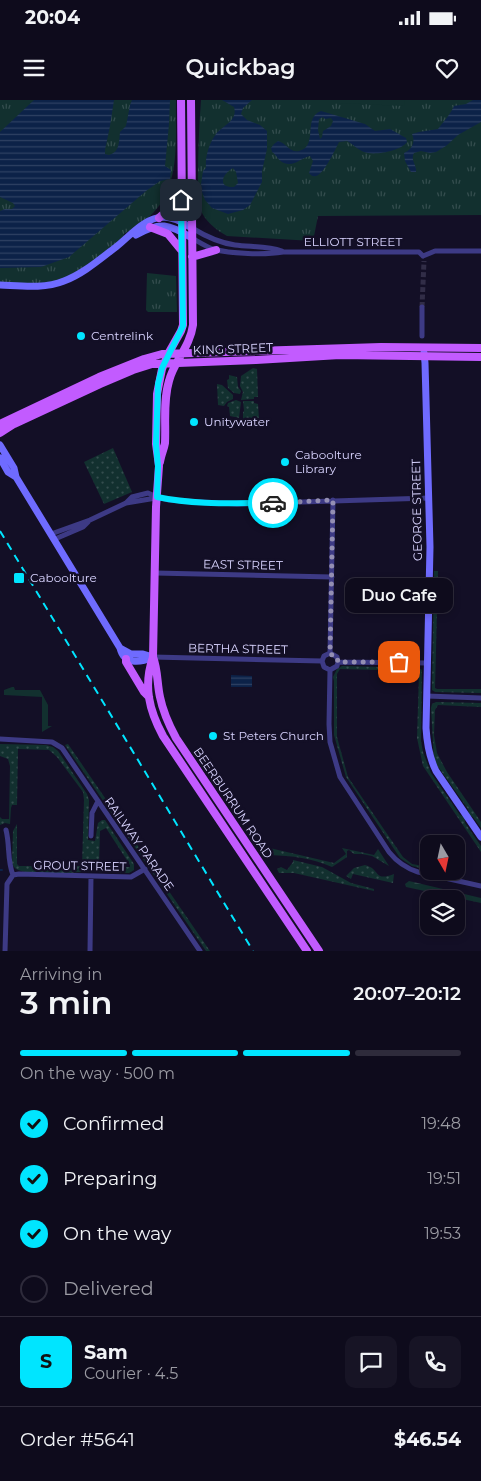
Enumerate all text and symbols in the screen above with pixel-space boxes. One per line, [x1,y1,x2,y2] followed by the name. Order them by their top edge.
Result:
[25,6,80,29] text: 20:04
[20,54,48,82] icon: menu
[185,54,296,81] text: Quickbag
[433,54,461,82] icon: heart
[160,179,202,221] pin
[167,186,195,214] icon: home
[304,234,402,249] street label: ELLIOTT STREET
[91,328,154,343] place label: Centrelink
[75,330,87,342] marker: Centrelink
[193,340,273,357] street label: KING STREET
[204,414,270,429] place label: Unitywater
[188,416,200,428] marker: Unitywater
[295,447,362,476] place label: Caboolture Library
[279,456,291,468] marker: Caboolture Library
[408,459,425,561] street label: GEORGE STREET
[248,478,298,528] courier
[259,489,287,517] icon: car
[203,556,283,573] street label: EAST STREET
[30,570,97,585] place label: Caboolture
[12,571,26,585] marker: Caboolture
[345,577,453,612] callout: Duo Cafe
[361,586,437,605] text: Duo Cafe
[188,640,288,657] street label: BERTHA STREET
[378,641,420,683] pin
[385,648,413,676] icon: bag
[223,728,324,743] place label: St Peters Church
[207,730,219,742] marker: St Peters Church
[191,744,276,861] street label: BEERBURRUM ROAD
[101,794,177,893] street label: RAILWAY PARADE
[420,835,465,880] north arrow
[420,835,465,935] map controls
[33,857,127,874] street label: GROUT STREET
[420,890,465,935] button: layers
[20,965,102,984] text: Arriving in
[353,982,461,1005] text: 20:07–20:12
[20,983,112,1022] text: 3 min
[20,1064,175,1083] text: On the way · 500 m
[20,1110,48,1138] icon: check
[63,1112,164,1135] text: Confirmed
[421,1114,461,1133] text: 19:48
[20,1165,48,1193] icon: check
[63,1167,158,1190] text: Preparing
[427,1169,461,1188] text: 19:51
[20,1220,48,1248] icon: check
[63,1222,171,1245] text: On the way
[424,1224,461,1243] text: 19:53
[63,1277,154,1300] text: Delivered
[345,1336,397,1388] button: chat
[409,1336,461,1388] button: phone
[84,1341,128,1364] text: Sam
[40,1350,52,1373] text: S
[84,1364,178,1383] text: Courier · 4.5
[20,1428,135,1451] text: Order #5641
[394,1428,461,1451] text: $46.54

